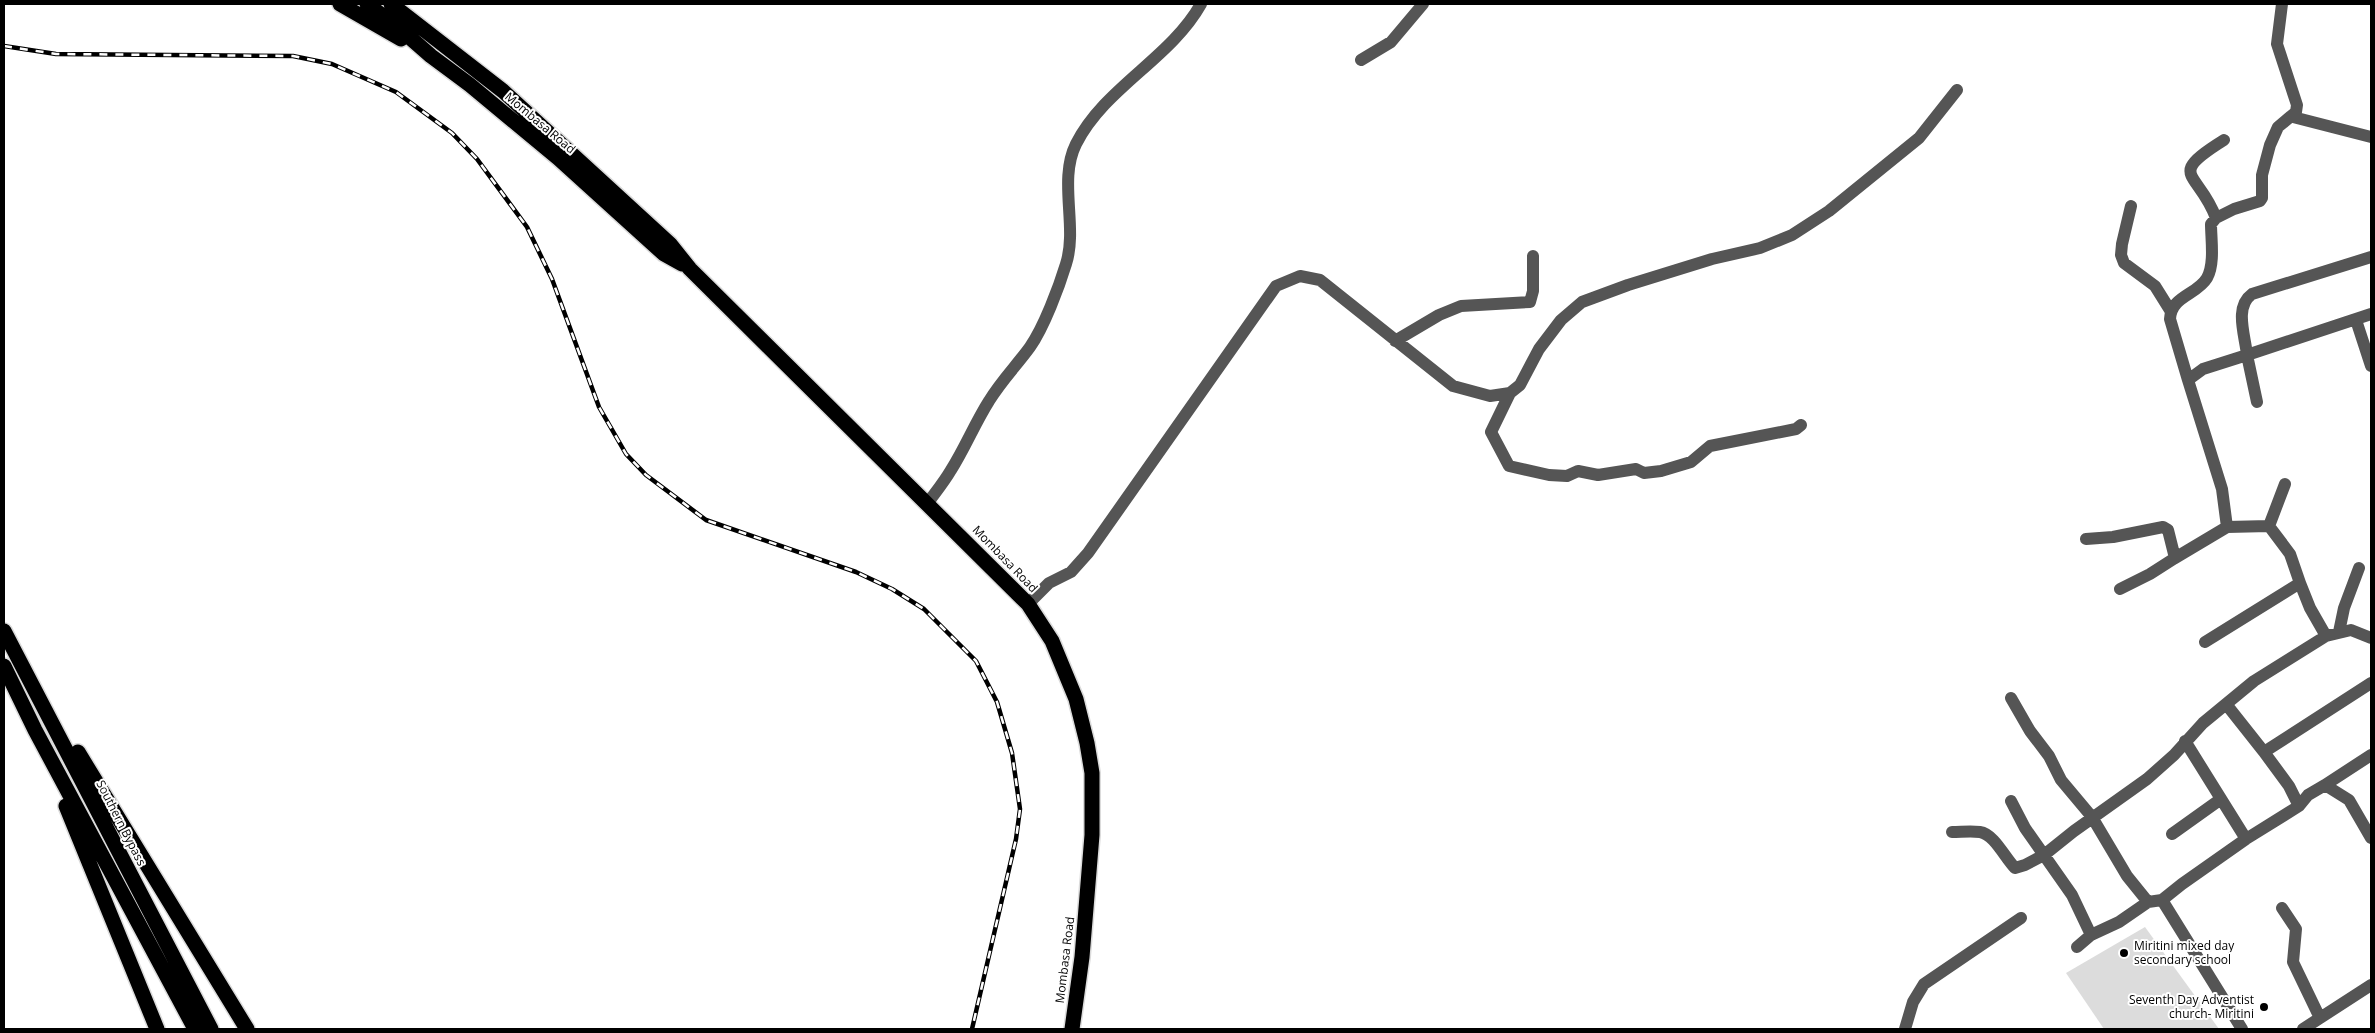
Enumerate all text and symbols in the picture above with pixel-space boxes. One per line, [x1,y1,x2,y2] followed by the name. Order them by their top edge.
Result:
[501,88,579,157] street label: Mombasa Road
[969,521,1042,596] street label: Mombasa Road
[93,777,151,869] street label: Southern Bypass
[1051,916,1078,1004] street label: Mombasa Road
[2134,937,2235,968] place label: Miritini mixed day secondary school
[2118,947,2130,959] marker: Miritini mixed day secondary school
[2129,991,2254,1022] place label: Seventh Day Adventist church- Miritini
[2258,1001,2270,1013] marker: Seventh Day Adventist church- Miritini

